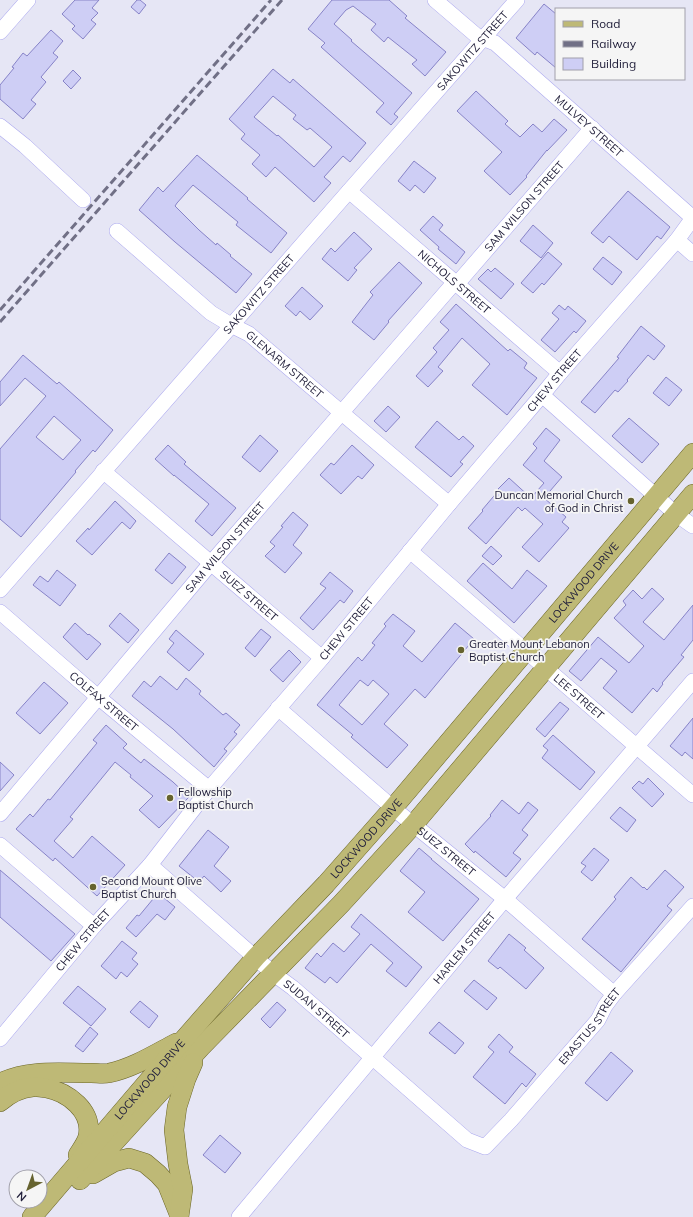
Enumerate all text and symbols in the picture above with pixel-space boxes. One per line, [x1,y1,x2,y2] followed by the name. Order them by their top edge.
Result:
[434,8,511,93] street label: SAKOWITZ STREET
[555,8,685,80] legend
[591,16,620,31] text: Road
[591,36,637,51] text: Railway
[591,56,636,71] text: Building
[552,92,626,160] street label: MULVEY STREET
[481,158,567,254] street label: SAM WILSON STREET
[415,247,494,317] street label: NICHOLS STREET
[220,251,298,337] street label: SAKOWITZ STREET
[243,328,327,401] street label: GLENARM STREET
[524,346,585,415] street label: CHEW STREET
[494,488,623,515] place label: Duncan Memorial Church of God in Christ
[626,496,636,506] marker: Duncan Memorial Church of God in Christ
[182,499,268,595] street label: SAM WILSON STREET
[546,539,622,626] street label: LOCKWOOD DRIVE
[217,567,281,624] street label: SUEZ STREET
[316,594,377,663] street label: CHEW STREET
[469,637,590,664] place label: Greater Mount Lebanon Baptist Church
[456,645,466,655] marker: Greater Mount Lebanon Baptist Church
[67,668,141,735] street label: COLFAX STREET
[551,671,607,722] street label: LEE STREET
[178,785,253,812] place label: Fellowship Baptist Church
[165,793,175,803] marker: Fellowship Baptist Church
[327,796,405,881] street label: LOCKWOOD DRIVE
[414,823,479,879] street label: SUEZ STREET
[101,874,202,901] place label: Second Mount Olive Baptist Church
[88,882,98,892] marker: Second Mount Olive Baptist Church
[52,906,114,974] street label: CHEW STREET
[430,909,498,987] street label: HARLEM STREET
[281,976,353,1041] street label: SUDAN STREET
[555,985,623,1067] street label: ERASTUS STREET
[111,1036,188,1123] street label: LOCKWOOD DRIVE
[8,1169,48,1209] north arrow
[14,1189,29,1205] text: N

